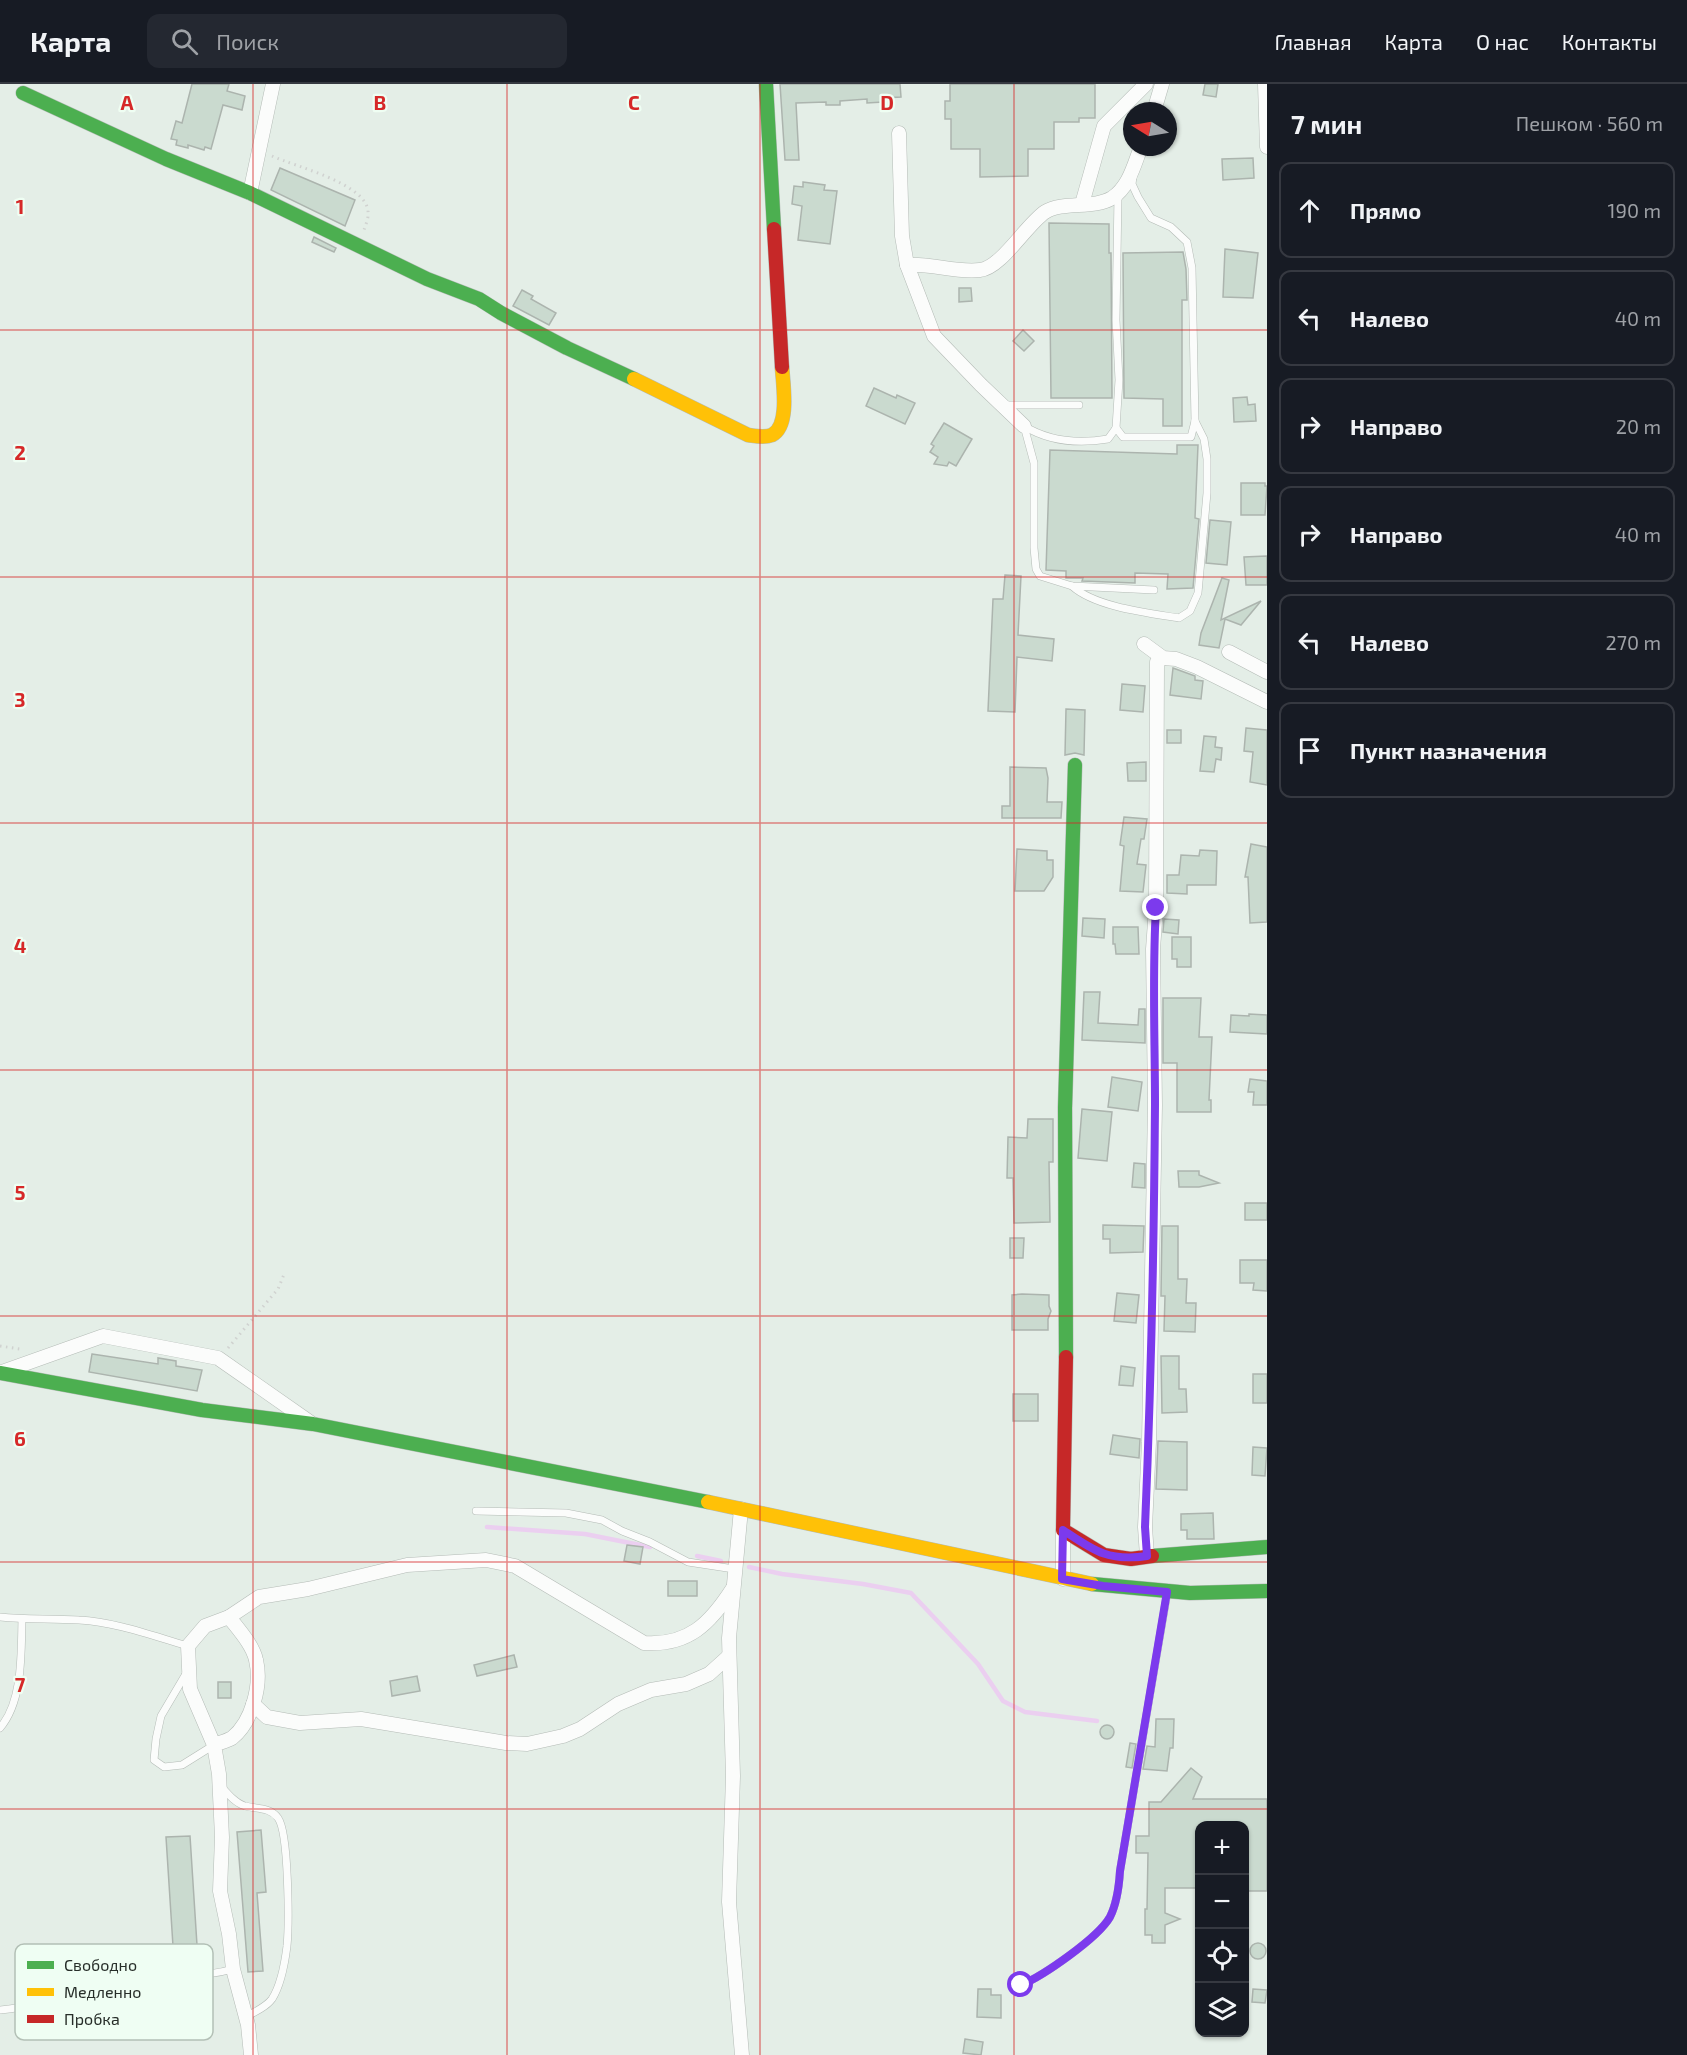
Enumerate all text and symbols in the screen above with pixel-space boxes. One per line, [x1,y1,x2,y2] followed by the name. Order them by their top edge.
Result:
[147,14,567,68] search box
[30,24,111,58] text: Карта
[168,25,201,58] icon: search
[216,28,279,54] text: Поиск
[1275,29,1352,54] text: Главная
[1385,29,1443,54] text: Карта
[1476,29,1529,54] text: О нас
[1562,29,1657,54] text: Контакты
[120,90,134,114] text: A
[374,90,386,114] text: B
[628,90,640,114] text: C
[880,90,894,114] text: D
[1123,102,1177,156] north arrow
[1291,108,1362,139] text: 7 мин
[1516,111,1663,135] text: Пешком · 560 m
[16,194,24,218] text: 1
[1293,194,1326,227] icon: ahead
[1350,197,1421,223] text: Прямо
[1608,198,1661,222] text: 190 m
[1293,302,1326,335] icon: left
[1350,305,1429,331] text: Налево
[1615,306,1661,330] text: 40 m
[1293,410,1326,443] icon: right
[1350,413,1443,439] text: Направо
[1616,414,1661,438] text: 20 m
[14,440,26,464] text: 2
[1293,518,1326,551] icon: right
[1350,521,1443,547] text: Направо
[1615,522,1661,546] text: 40 m
[1293,626,1326,659] icon: left
[1350,629,1429,655] text: Налево
[1605,630,1661,654] text: 270 m
[14,687,26,711] text: 3
[1293,734,1326,767] icon: arrive
[1350,737,1547,763] text: Пункт назначения
[1142,894,1168,920] route end
[14,933,27,957] text: 4
[14,1180,26,1204] text: 5
[14,1426,26,1450] text: 6
[15,1672,26,1696] text: 7
[1195,1821,1249,2037] map controls
[1195,1821,1249,1875] button: +
[1195,1875,1249,1929] button: −
[1195,1929,1249,1983] button: locate
[15,1944,213,2040] legend
[64,1955,137,1974] text: Свободно
[1007,1971,1033,1997] route start
[64,1982,141,2001] text: Медленно
[1195,1983,1249,2037] button: layers
[64,2009,120,2028] text: Пробка

